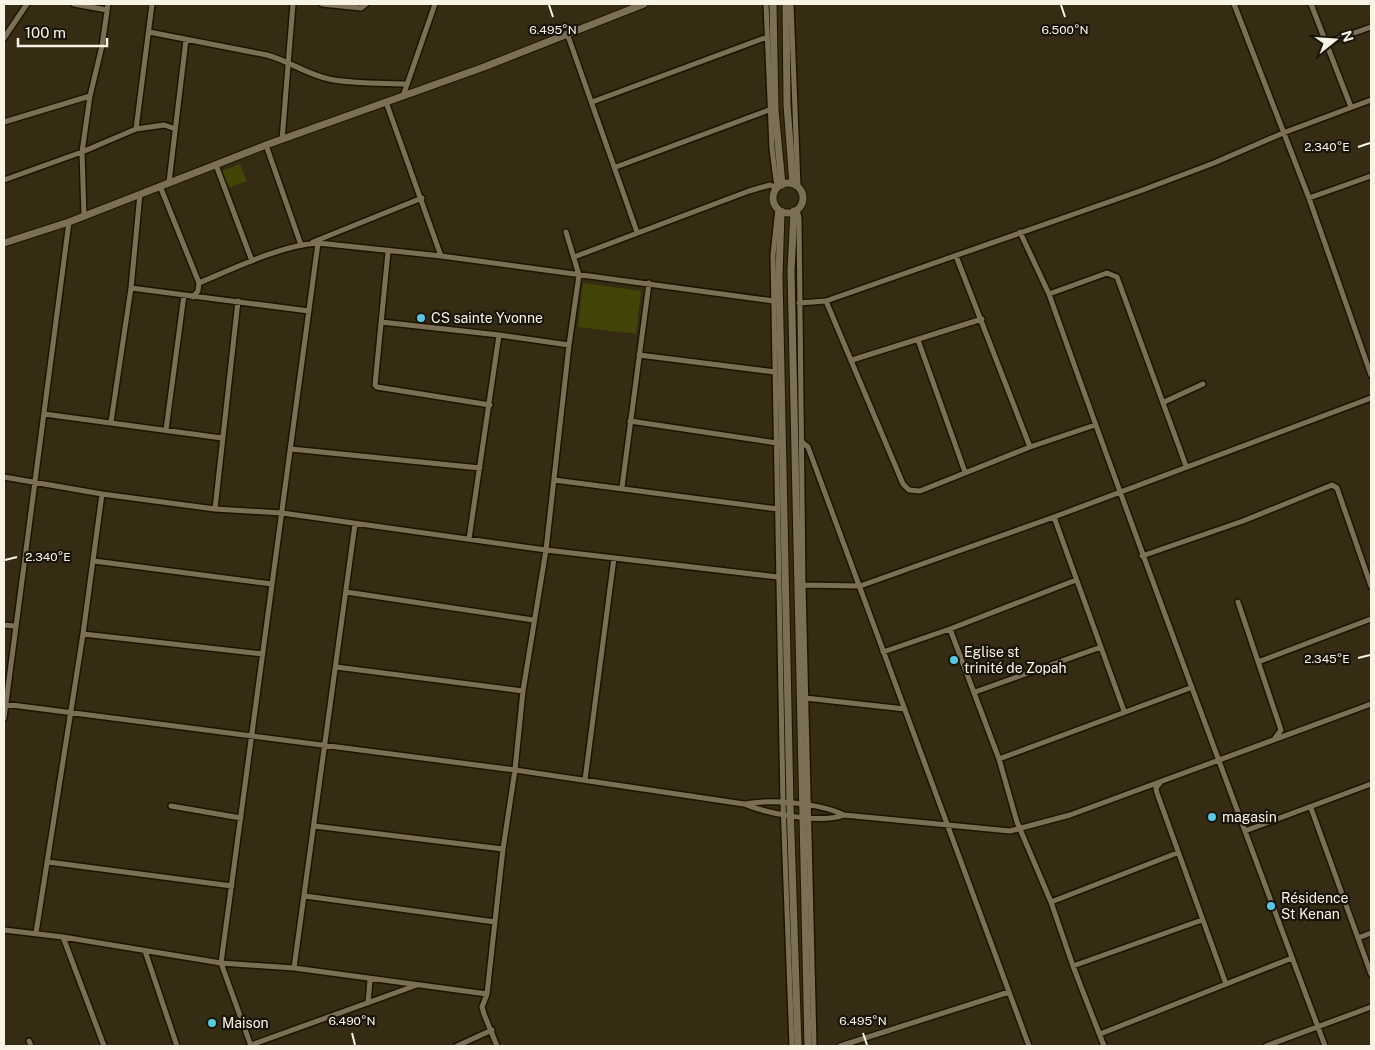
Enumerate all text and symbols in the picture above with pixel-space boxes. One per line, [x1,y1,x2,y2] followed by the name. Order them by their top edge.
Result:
[18,15,106,47] scale bar
[1310,15,1360,65] north arrow
[529,23,577,37] text: 6.495°N
[1041,23,1089,37] text: 6.500°N
[25,24,66,41] text: 100 m
[1338,29,1357,44] text: N
[1304,140,1350,154] text: 2.340°E
[431,310,543,326] place label: CS sainte Yvonne
[415,312,427,324] marker: CS sainte Yvonne
[25,550,71,564] text: 2.340°E
[964,644,1067,676] place label: Eglise st trinité de Zopah
[1304,652,1350,666] text: 2.345°E
[948,654,960,666] marker: Eglise st trinité de Zopah
[1222,809,1277,825] place label: magasin
[1206,811,1218,823] marker: magasin
[1281,890,1349,922] place label: Résidence St Kenan
[1265,900,1277,912] marker: Résidence St Kenan
[329,1014,376,1028] text: 6.490°N
[839,1014,887,1028] text: 6.495°N
[222,1015,269,1031] place label: Maison
[206,1017,218,1029] marker: Maison

